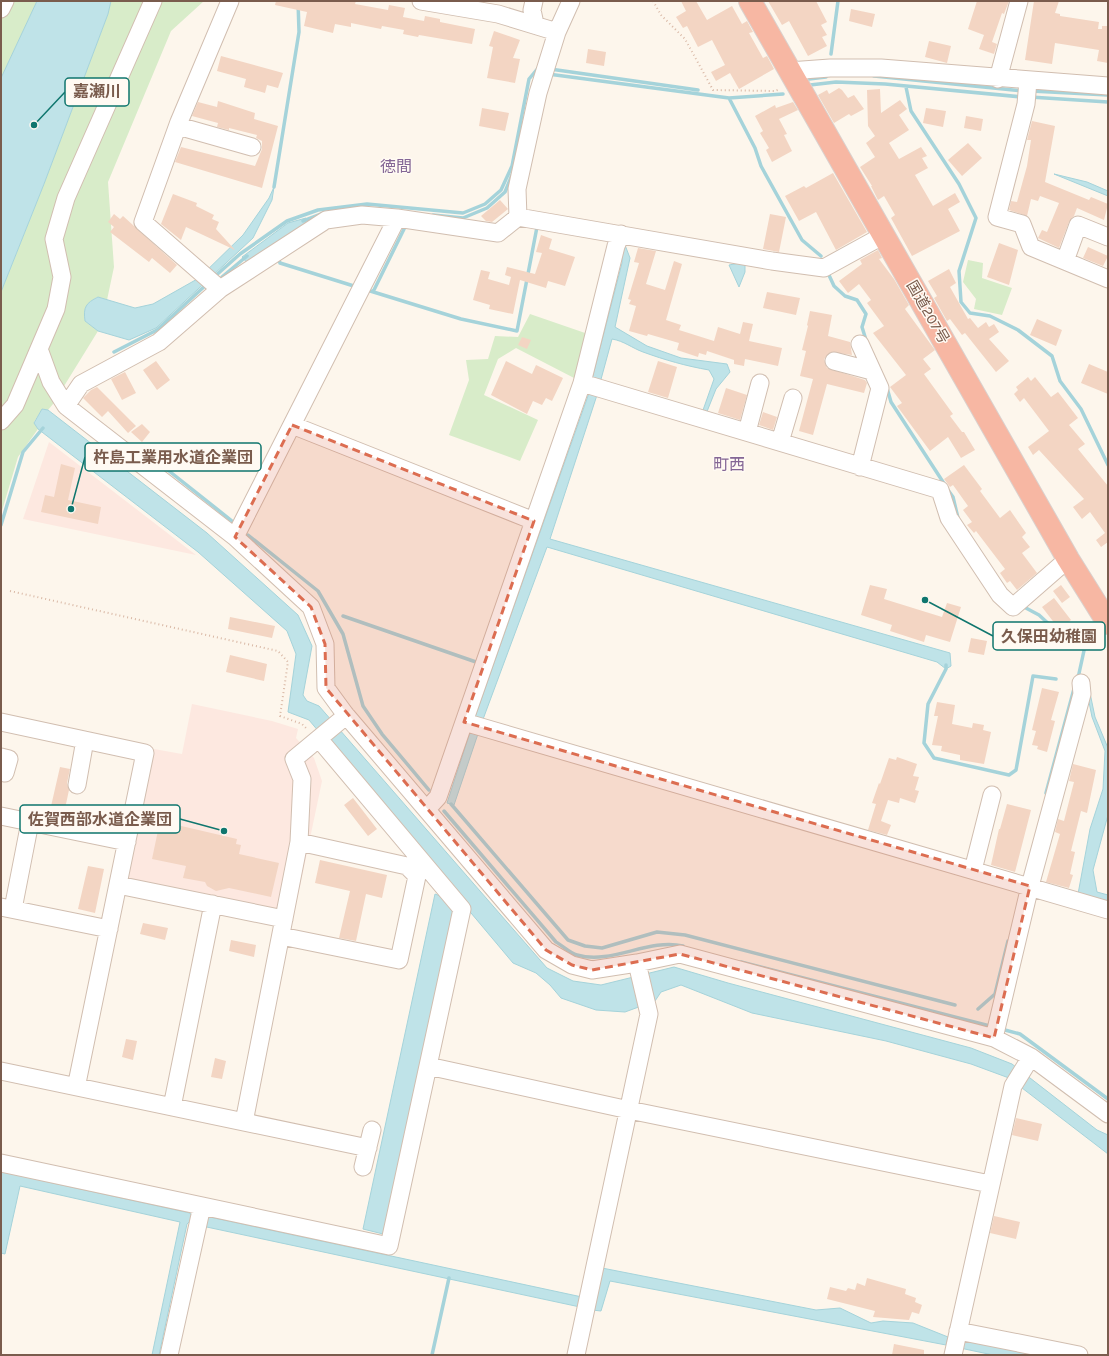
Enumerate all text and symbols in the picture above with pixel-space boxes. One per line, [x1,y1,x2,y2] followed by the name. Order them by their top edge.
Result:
[65,78,129,106] callout: 嘉瀬川
[73,82,121,101] text: 嘉瀬川
[380,157,412,176] district label: 徳間
[903,277,953,347] street label: 国道207号
[85,443,261,471] callout: 杵島工業用水道企業団
[93,448,253,467] text: 杵島工業用水道企業団
[713,455,745,474] district label: 町西
[993,622,1105,650] callout: 久保田幼稚園
[1001,627,1097,646] text: 久保田幼稚園
[20,805,180,833] callout: 佐賀西部水道企業団
[27,810,172,829] text: 佐賀西部水道企業団

